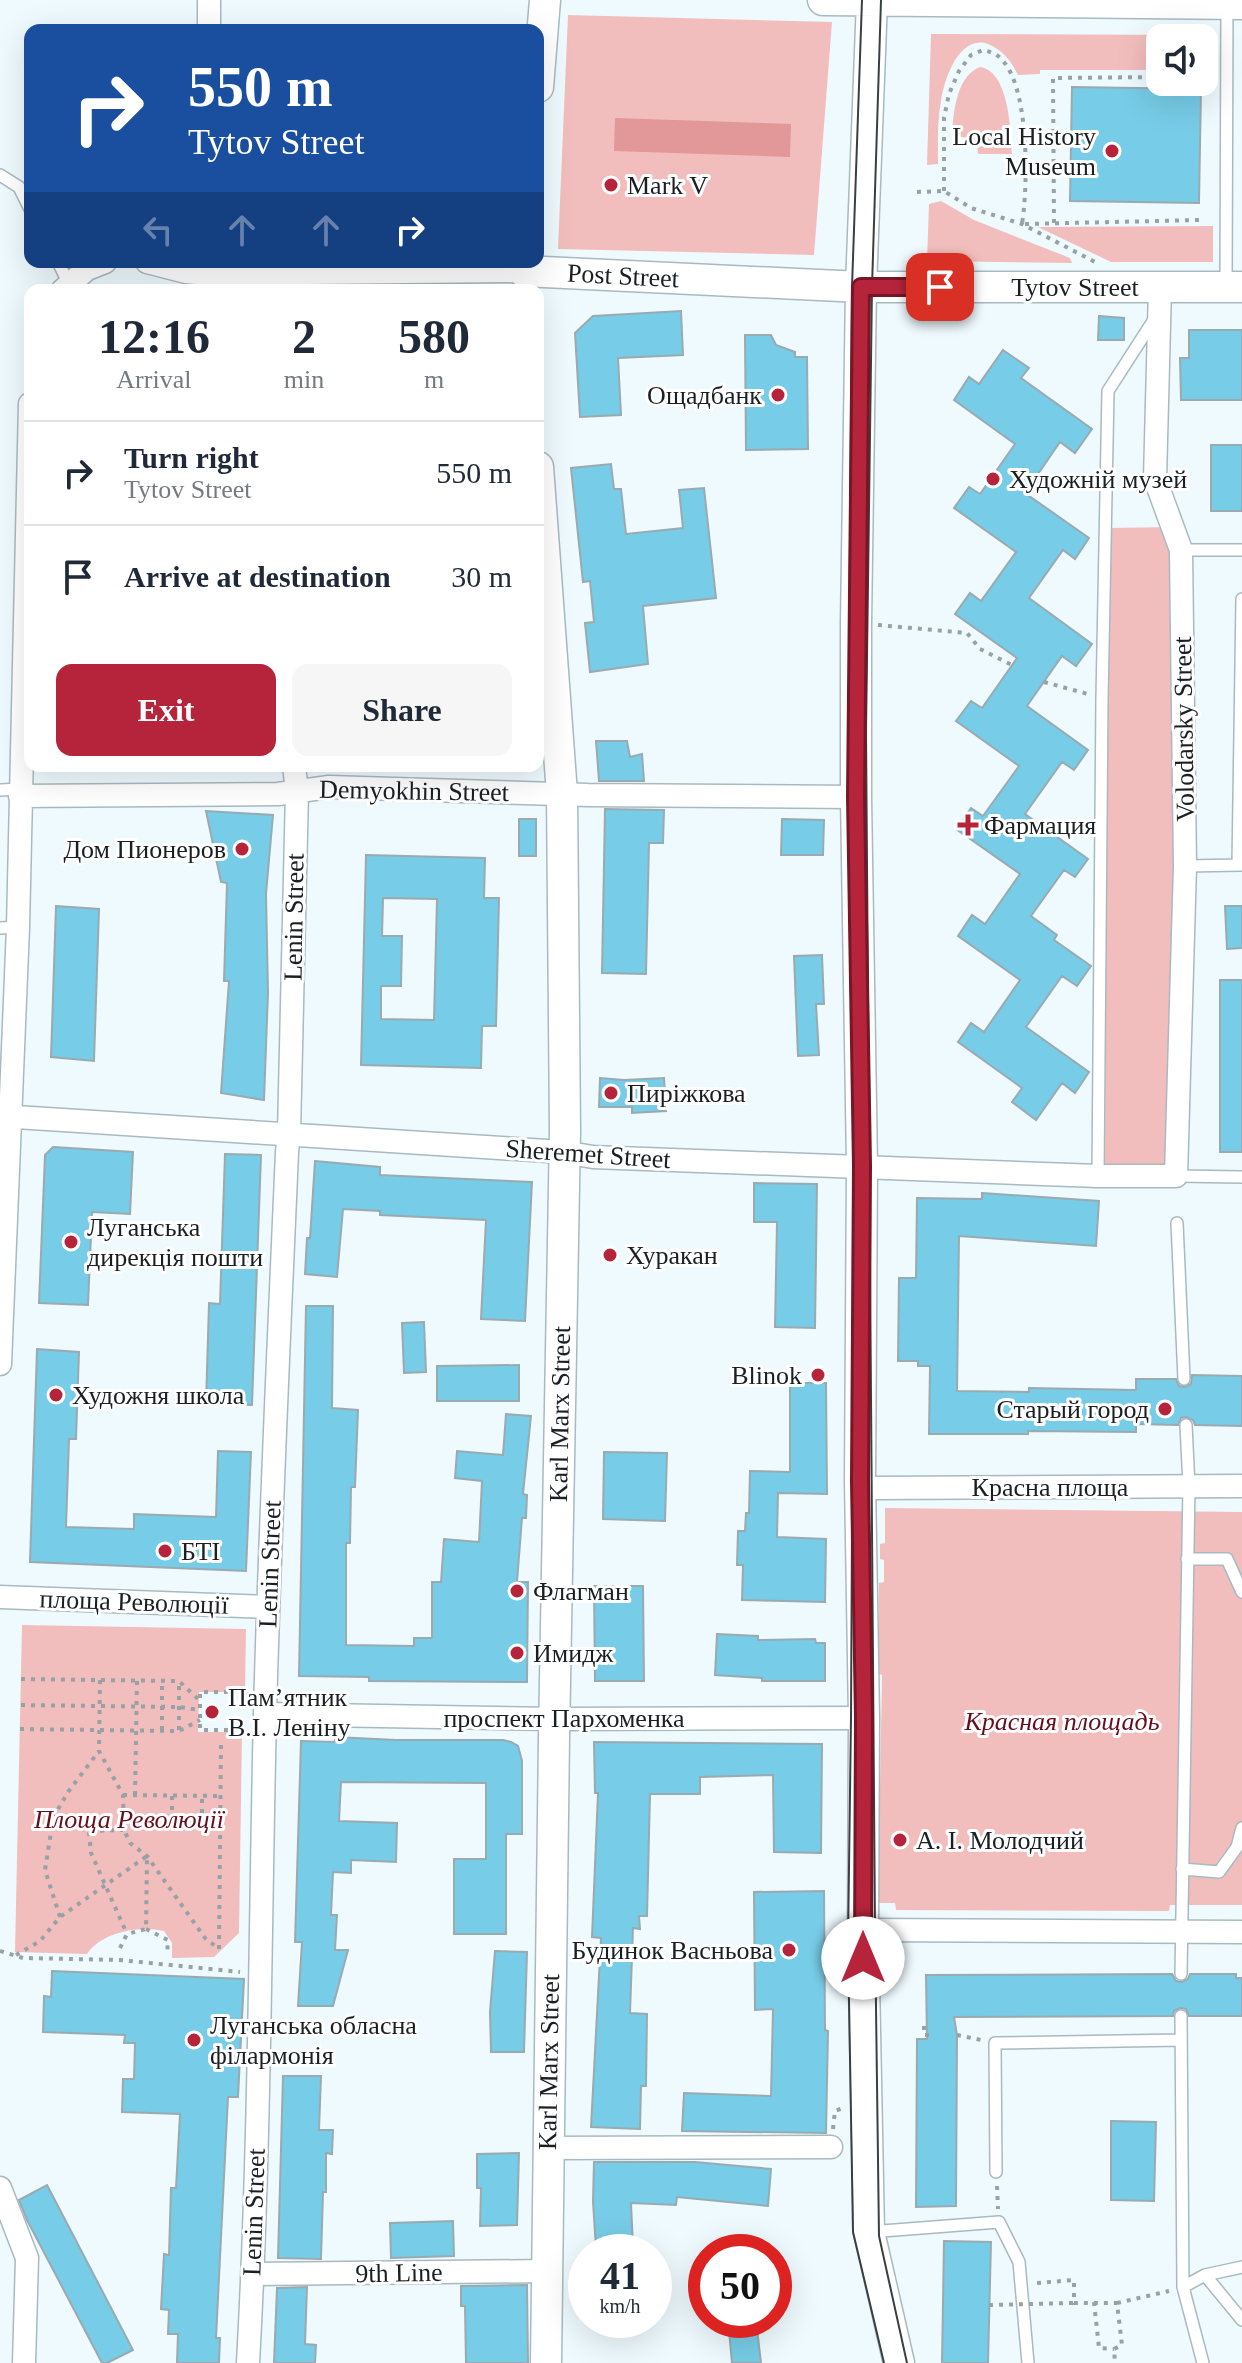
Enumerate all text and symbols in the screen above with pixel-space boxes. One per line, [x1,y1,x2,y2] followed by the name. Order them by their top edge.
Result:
[1146,24,1218,96] map controls
[1146,24,1218,96] button: sound
[56,56,160,160] icon: right
[188,56,333,118] text: 550 m
[188,122,364,162] text: Tytov Street
[952,122,1096,181] place label: Local History Museum
[1103,142,1121,160] marker: Local History Museum
[627,171,708,200] place label: Mark V
[602,176,620,194] marker: Mark V
[136,208,180,252] icon: left
[220,208,264,252] icon: ahead
[304,208,348,252] icon: ahead
[388,208,432,252] icon: right
[906,253,974,321] pin
[566,259,680,293] street label: Post Street
[918,265,962,309] icon: arrive
[1011,273,1139,302] street label: Tytov Street
[98,310,210,363] text: 12:16
[292,310,316,363] text: 2
[398,310,470,363] text: 580
[116,365,191,394] text: Arrival
[284,365,324,394] text: min
[424,365,444,394] text: m
[647,381,762,410] place label: Ощадбанк
[769,386,787,404] marker: Ощадбанк
[124,441,259,474] text: Turn right
[56,451,100,495] icon: right
[436,456,512,489] text: 550 m
[1009,465,1187,494] place label: Художній музей
[984,470,1002,488] marker: Художній музей
[124,475,251,504] text: Tytov Street
[56,555,100,599] icon: arrive
[124,560,391,593] text: Arrive at destination
[451,560,512,593] text: 30 m
[1168,635,1200,822] street label: Volodarsky Street
[56,664,276,756] button: Exit
[292,664,512,756] button: Share
[319,775,510,807] street label: Demyokhin Street
[984,811,1096,840] place label: Фармация
[959,816,977,834] marker: Фармация
[63,835,226,864] place label: Дом Пионеров
[233,840,251,858] marker: Дом Пионеров
[278,852,310,981] street label: Lenin Street
[627,1079,746,1108] place label: Пиріжкова
[602,1084,620,1102] marker: Пиріжкова
[505,1134,672,1174] street label: Sheremet Street
[87,1213,263,1272] place label: Луганська дирекція пошти
[62,1233,80,1251] marker: Луганська дирекція пошти
[626,1241,718,1270] place label: Хуракан
[601,1246,619,1264] marker: Хуракан
[544,1325,576,1502] street label: Karl Marx Street
[731,1361,802,1390] place label: Blinok
[809,1366,827,1384] marker: Blinok
[72,1381,245,1410] place label: Художня школа
[47,1386,65,1404] marker: Художня школа
[996,1395,1149,1424] place label: Старый город
[1156,1400,1174,1418] marker: Старый город
[972,1473,1129,1502] street label: Красна площа
[253,1499,287,1628] street label: Lenin Street
[181,1537,220,1566] place label: БТІ
[156,1542,174,1560] marker: БТІ
[533,1577,629,1606] place label: Флагман
[508,1582,526,1600] marker: Флагман
[39,1584,230,1620] street label: площа Революції
[533,1639,614,1668] place label: Имидж
[508,1644,526,1662] marker: Имидж
[228,1683,351,1742] place label: Пам’ятник В.І. Леніну
[203,1703,221,1721] marker: Пам’ятник В.І. Леніну
[443,1704,685,1733] street label: проспект Пархоменка
[963,1707,1160,1736] park label: Красная площадь
[33,1805,226,1834] park label: Площа Революції
[916,1826,1084,1855] place label: А. І. Молодчий
[891,1831,909,1849] marker: А. І. Молодчий
[821,1916,905,2000] position arrow
[572,1936,773,1965] place label: Будинок Васньова
[780,1941,798,1959] marker: Будинок Васньова
[533,1973,565,2150] street label: Karl Marx Street
[210,2011,417,2070] place label: Луганська обласна філармонія
[185,2031,203,2049] marker: Луганська обласна філармонія
[237,2147,271,2276] street label: Lenin Street
[688,2234,792,2338] speed limit sign: 50
[600,2253,640,2298] text: 41
[355,2258,443,2288] street label: 9th Line
[599,2295,641,2317] text: km/h

